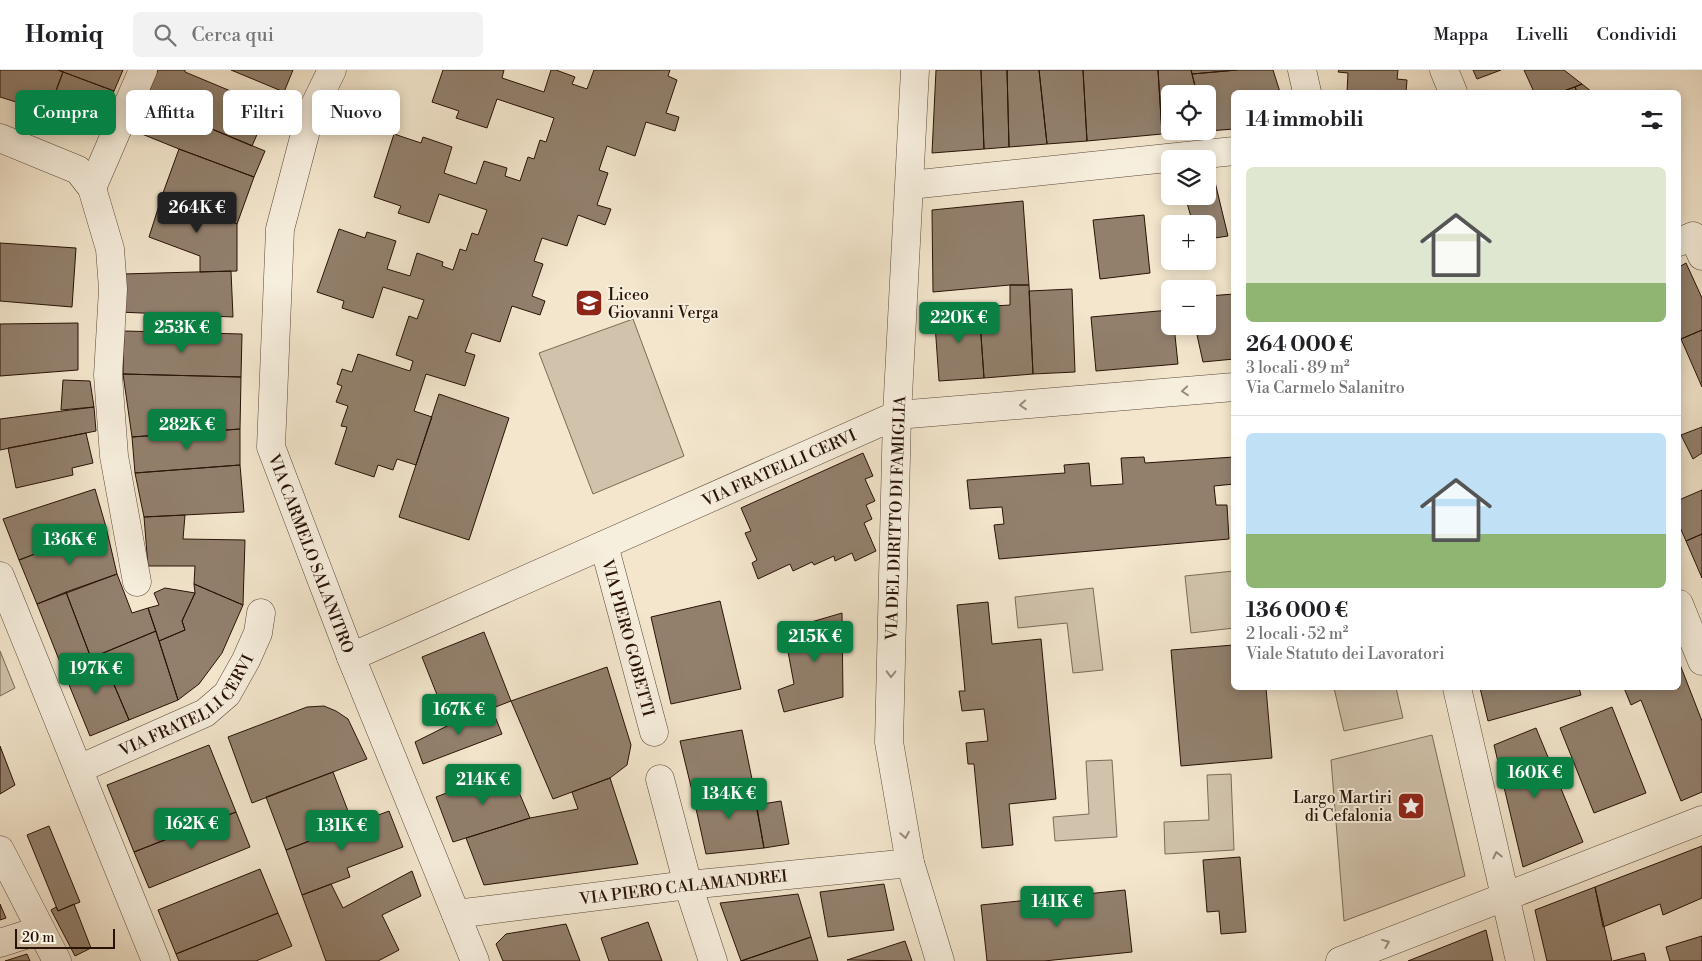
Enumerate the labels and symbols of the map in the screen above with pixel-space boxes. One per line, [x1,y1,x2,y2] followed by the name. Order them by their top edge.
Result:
[156,191,238,234] pin: 264K €
[608,285,720,323] place label: Liceo Giovanni Verga
[574,288,604,318] school or university icon: Liceo Giovanni Verga
[918,302,1000,344] pin: 220K €
[141,312,223,354] pin: 253K €
[1181,385,1189,396] one-way arrow
[882,394,910,642] street label: VIA DEL DIRITTO DI FAMIGLIA
[1019,399,1027,410] one-way arrow
[146,408,228,451] pin: 282K €
[698,425,859,512] street label: VIA FRATELLI CERVI
[263,450,358,656] street label: VIA CARMELO SALANITRO
[29,524,111,566] pin: 136K €
[597,556,658,719] street label: VIA PIERO GOBETTI
[774,620,856,663] pin: 215K €
[115,651,258,761] street label: VIA FRATELLI CERVI
[55,652,137,695] pin: 197K €
[886,670,896,678] one-way arrow
[418,694,500,736] pin: 167K €
[1494,756,1576,799] pin: 160K €
[442,764,524,806] pin: 214K €
[688,778,770,820] pin: 134K €
[1293,788,1393,826] place label: Largo Martiri di Cefalonia
[1396,791,1426,821] place icon: Largo Martiri di Cefalonia
[151,808,233,850] pin: 162K €
[301,810,383,852] pin: 131K €
[899,832,910,840] one-way arrow
[1492,850,1503,859] one-way arrow
[577,866,788,910] street label: VIA PIERO CALAMANDREI
[1016,886,1098,928] pin: 141K €
[15,926,115,949] scale bar
[1381,939,1390,949] one-way arrow

